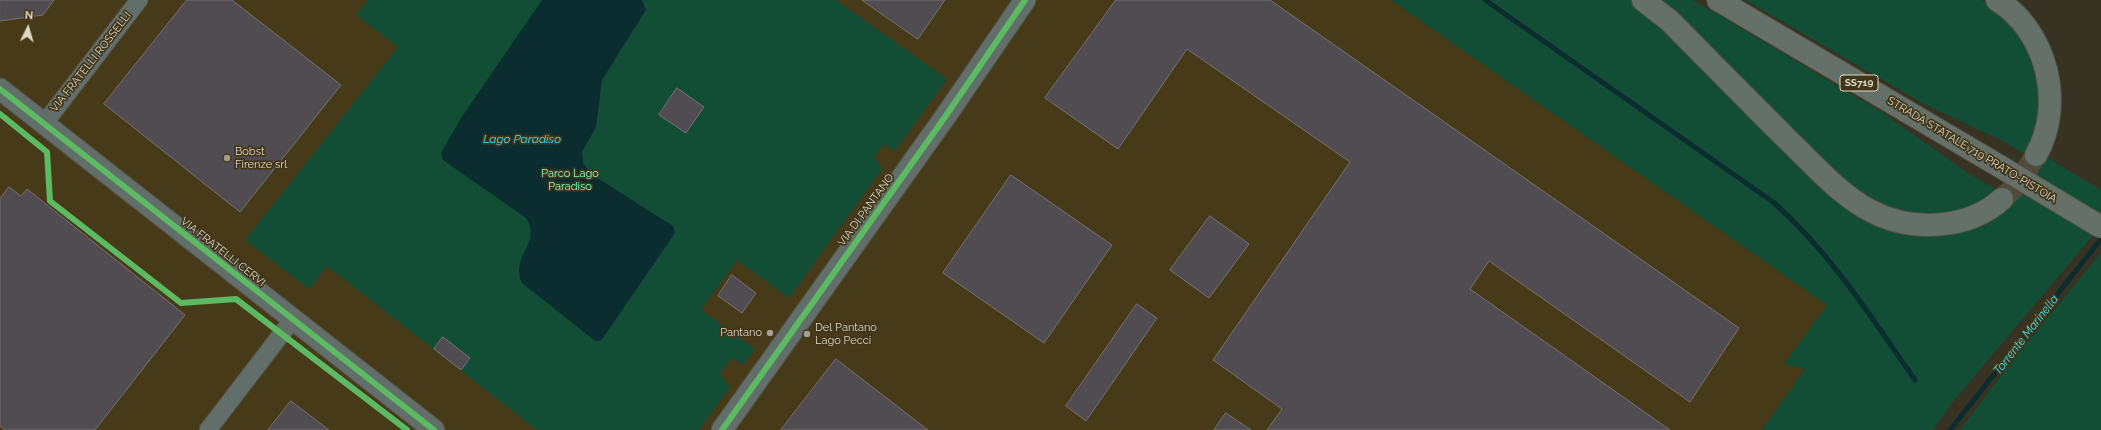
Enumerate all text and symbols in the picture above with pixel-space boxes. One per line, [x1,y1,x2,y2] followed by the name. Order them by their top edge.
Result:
[8,8,48,48] north arrow
[24,9,34,22] text: N
[48,9,134,115] street label: VIA FRATELLI ROSSELLI
[1840,75,1878,91] road number: SS719
[1885,94,2059,206] street label: STRADA STATALE 719 PRATO-PISTOIA
[483,132,561,146] water label: Lago Paradiso
[235,145,287,171] place label: Bobst Firenze srl
[222,153,232,163] marker: Bobst Firenze srl
[541,167,599,193] park label: Parco Lago Paradiso
[835,171,897,249] street label: VIA DI PANTANO
[178,215,268,289] street label: VIA FRATELLI CERVI
[1990,292,2062,378] water label: Torrente Marinella
[815,321,877,347] place label: Del Pantano Lago Pecci
[720,326,762,340] place label: Pantano
[765,328,775,338] marker: Pantano
[802,329,812,339] marker: Del Pantano Lago Pecci

